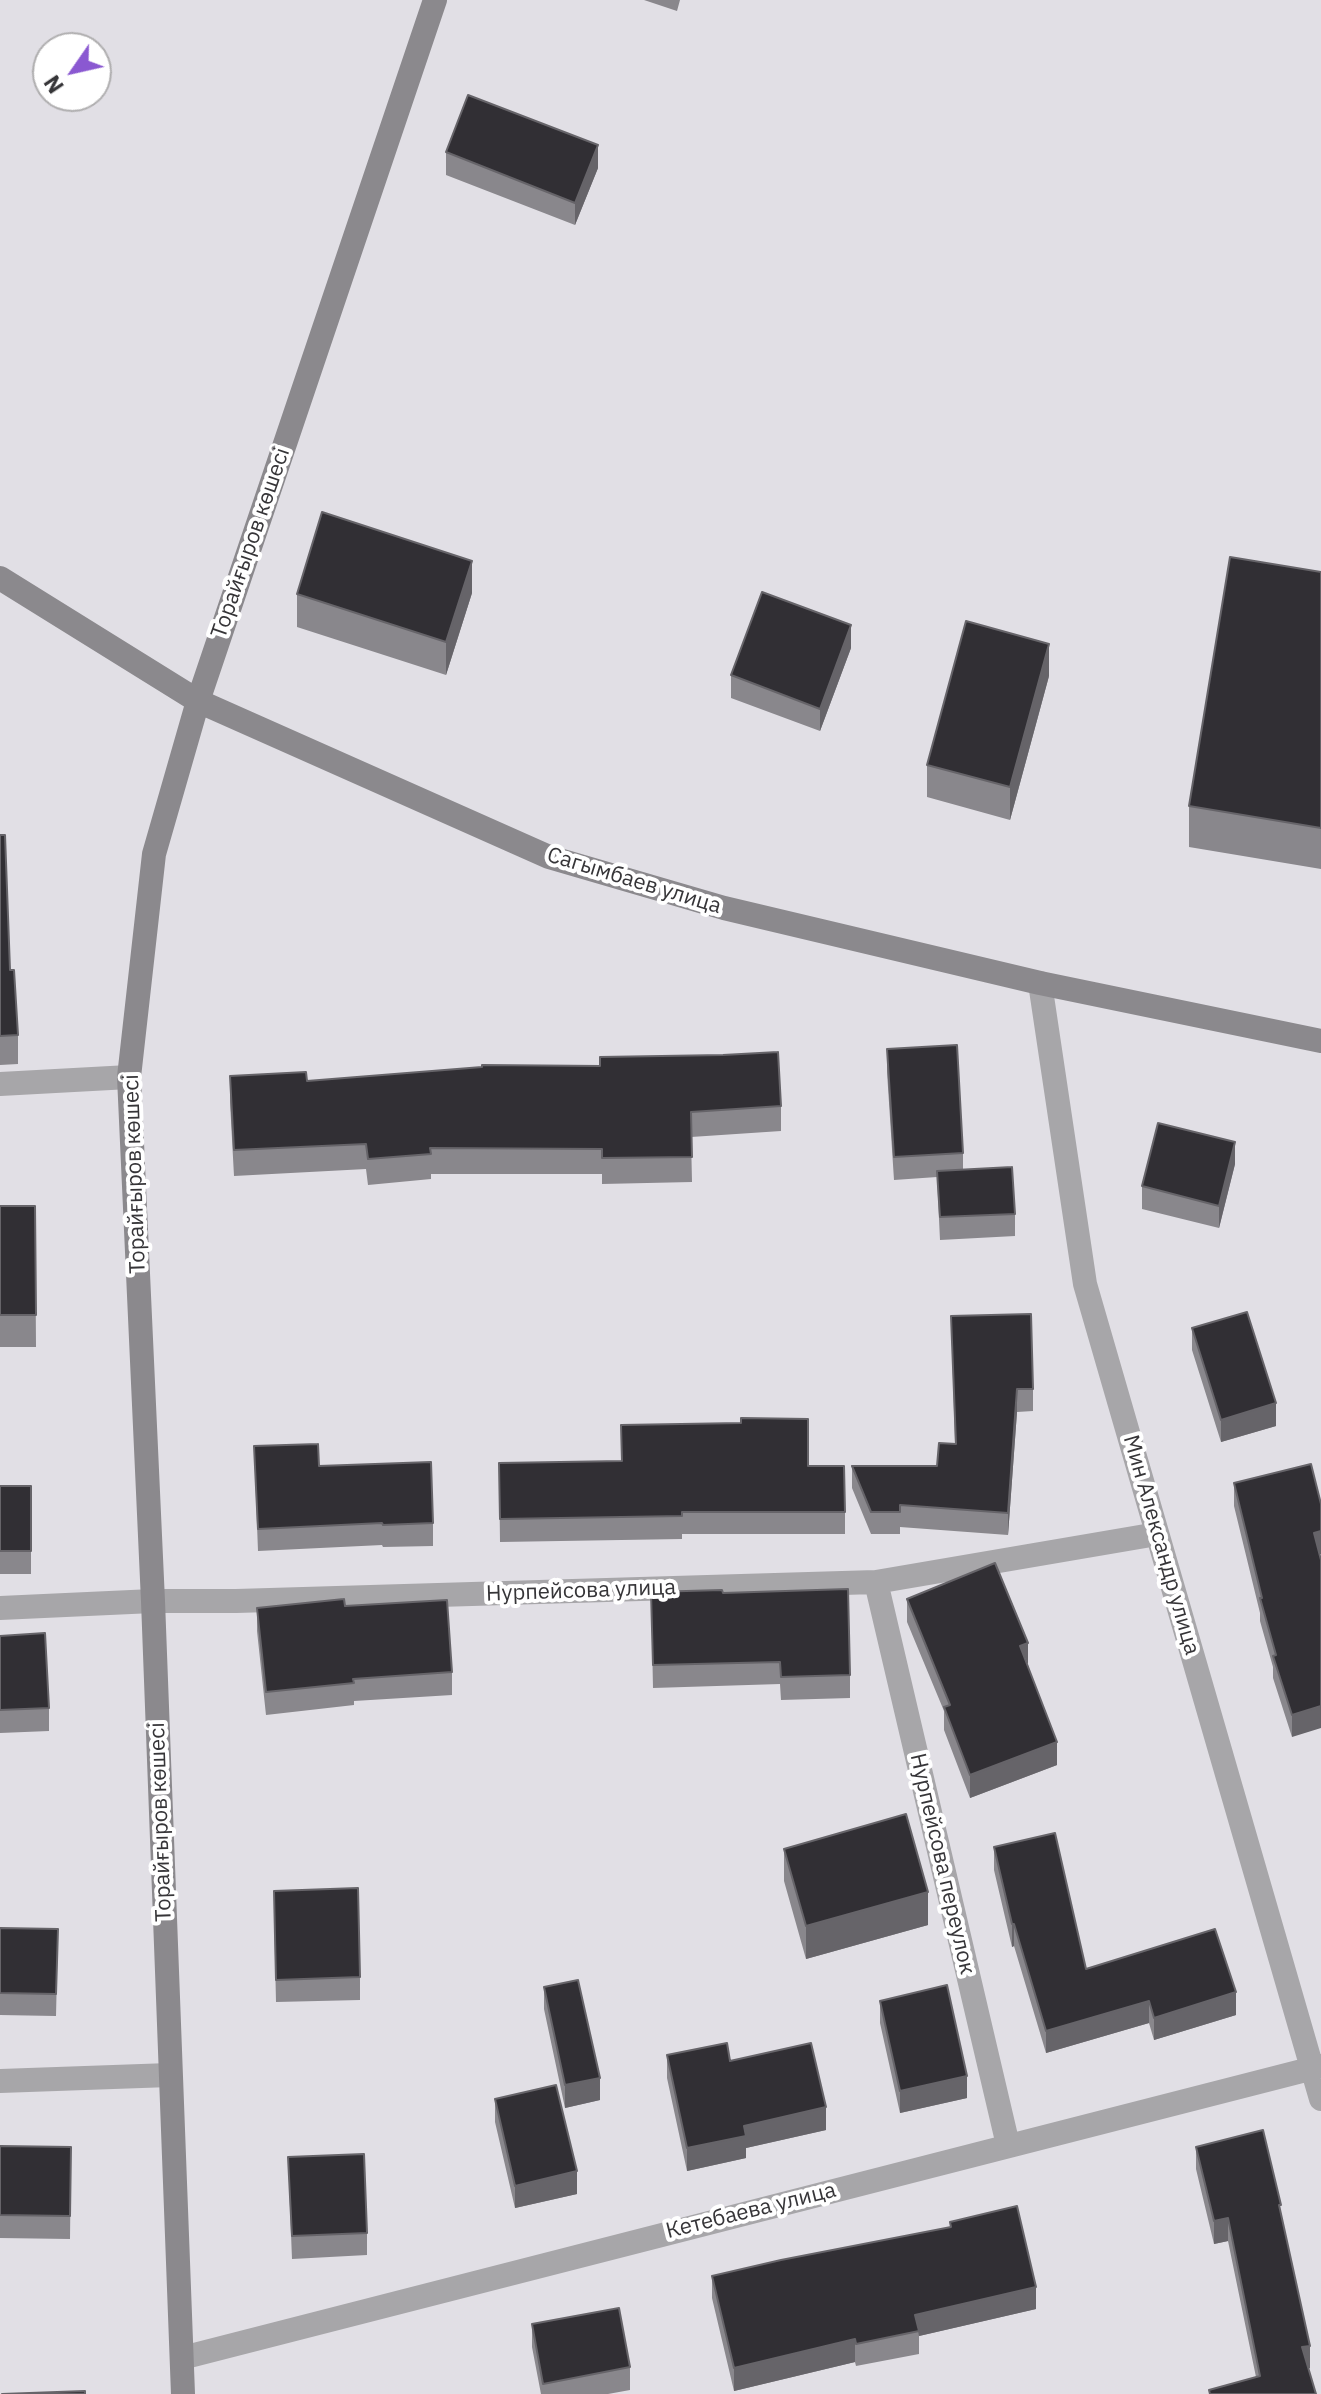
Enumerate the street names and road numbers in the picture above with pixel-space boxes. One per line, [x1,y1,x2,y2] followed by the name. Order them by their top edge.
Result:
[206,444,296,642] street label: Торайғыров көшесі
[544,842,724,920] street label: Сагымбаев улица
[118,1074,152,1274] street label: Торайғыров көшесі
[1117,1432,1205,1658] street label: Мин Александр улица
[485,1574,677,1608] street label: Нурпейсова улица
[144,1722,178,1922] street label: Торайғыров көшесі
[904,1751,980,1977] street label: Нурпейсова переулок
[663,2177,839,2245] street label: Кетебаева улица

